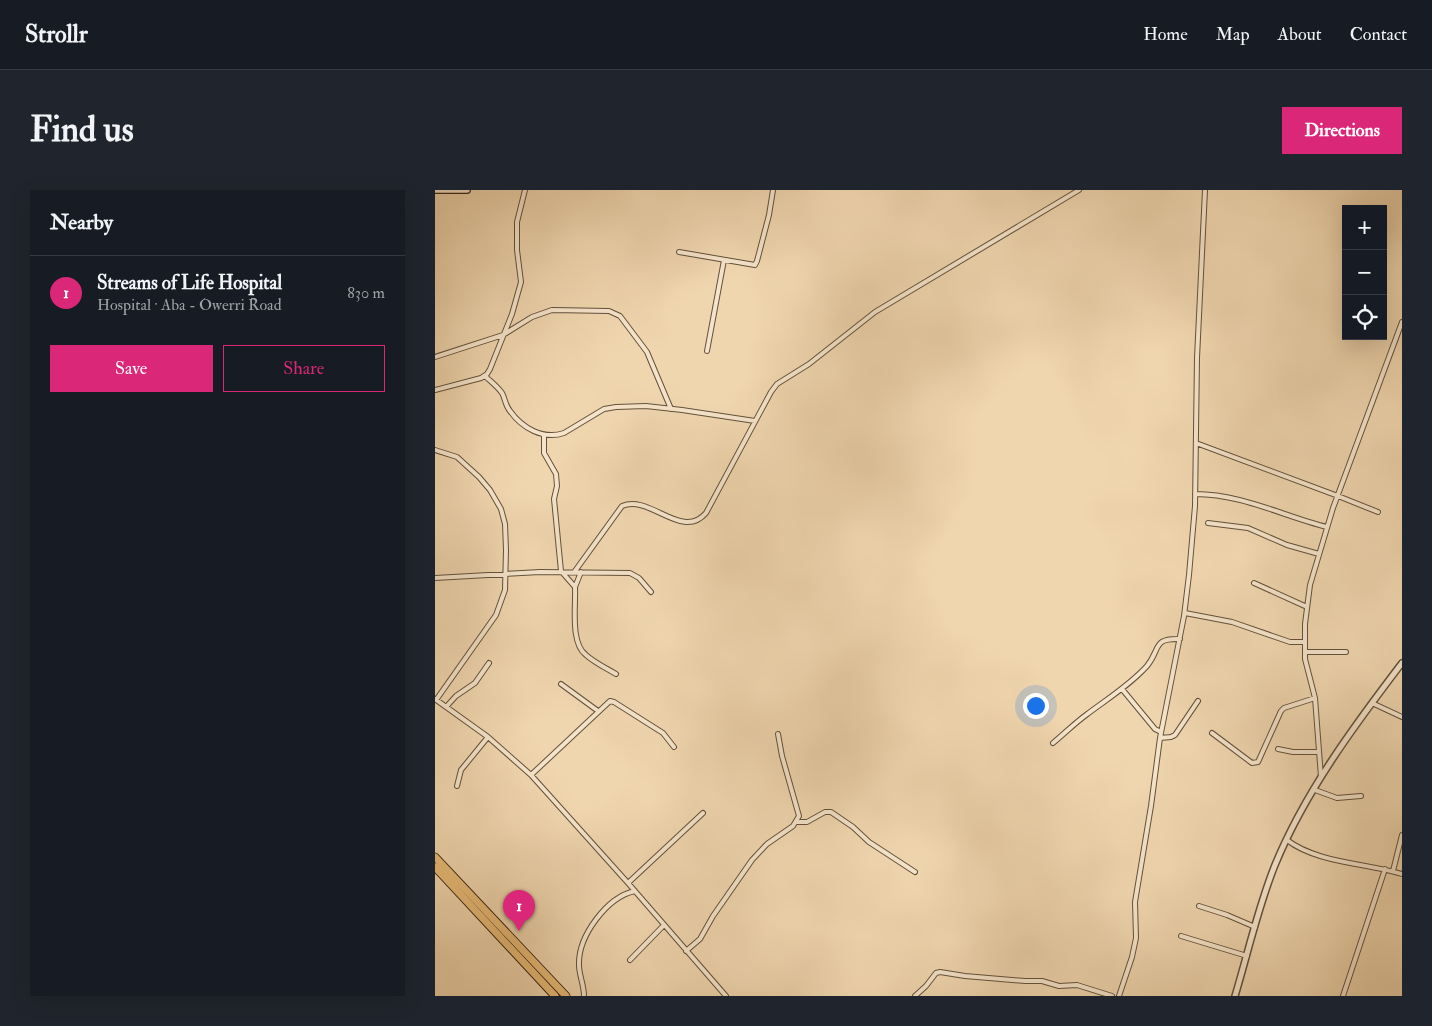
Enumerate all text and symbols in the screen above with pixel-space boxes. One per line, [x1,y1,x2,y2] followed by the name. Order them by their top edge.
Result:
[25,19,88,50] text: Strollr
[1143,23,1188,46] text: Home
[1216,23,1250,46] text: Map
[1278,23,1322,46] text: About
[1350,23,1407,46] text: Contact
[1282,107,1402,154] button: Directions
[30,108,134,152] text: Find us
[1342,205,1387,340] map controls
[1342,205,1387,250] button: +
[50,209,113,236] text: Nearby
[1342,250,1387,295] button: −
[97,271,282,295] text: Streams of Life Hospital
[63,283,69,303] text: 1
[347,283,385,303] text: 830 m
[97,295,282,315] text: Hospital · Aba - Owerri Road
[1342,295,1387,340] button: locate
[50,345,213,392] button: Save
[223,345,385,392] button: Share
[1023,693,1049,719] your location
[503,890,535,931] pin: 1

